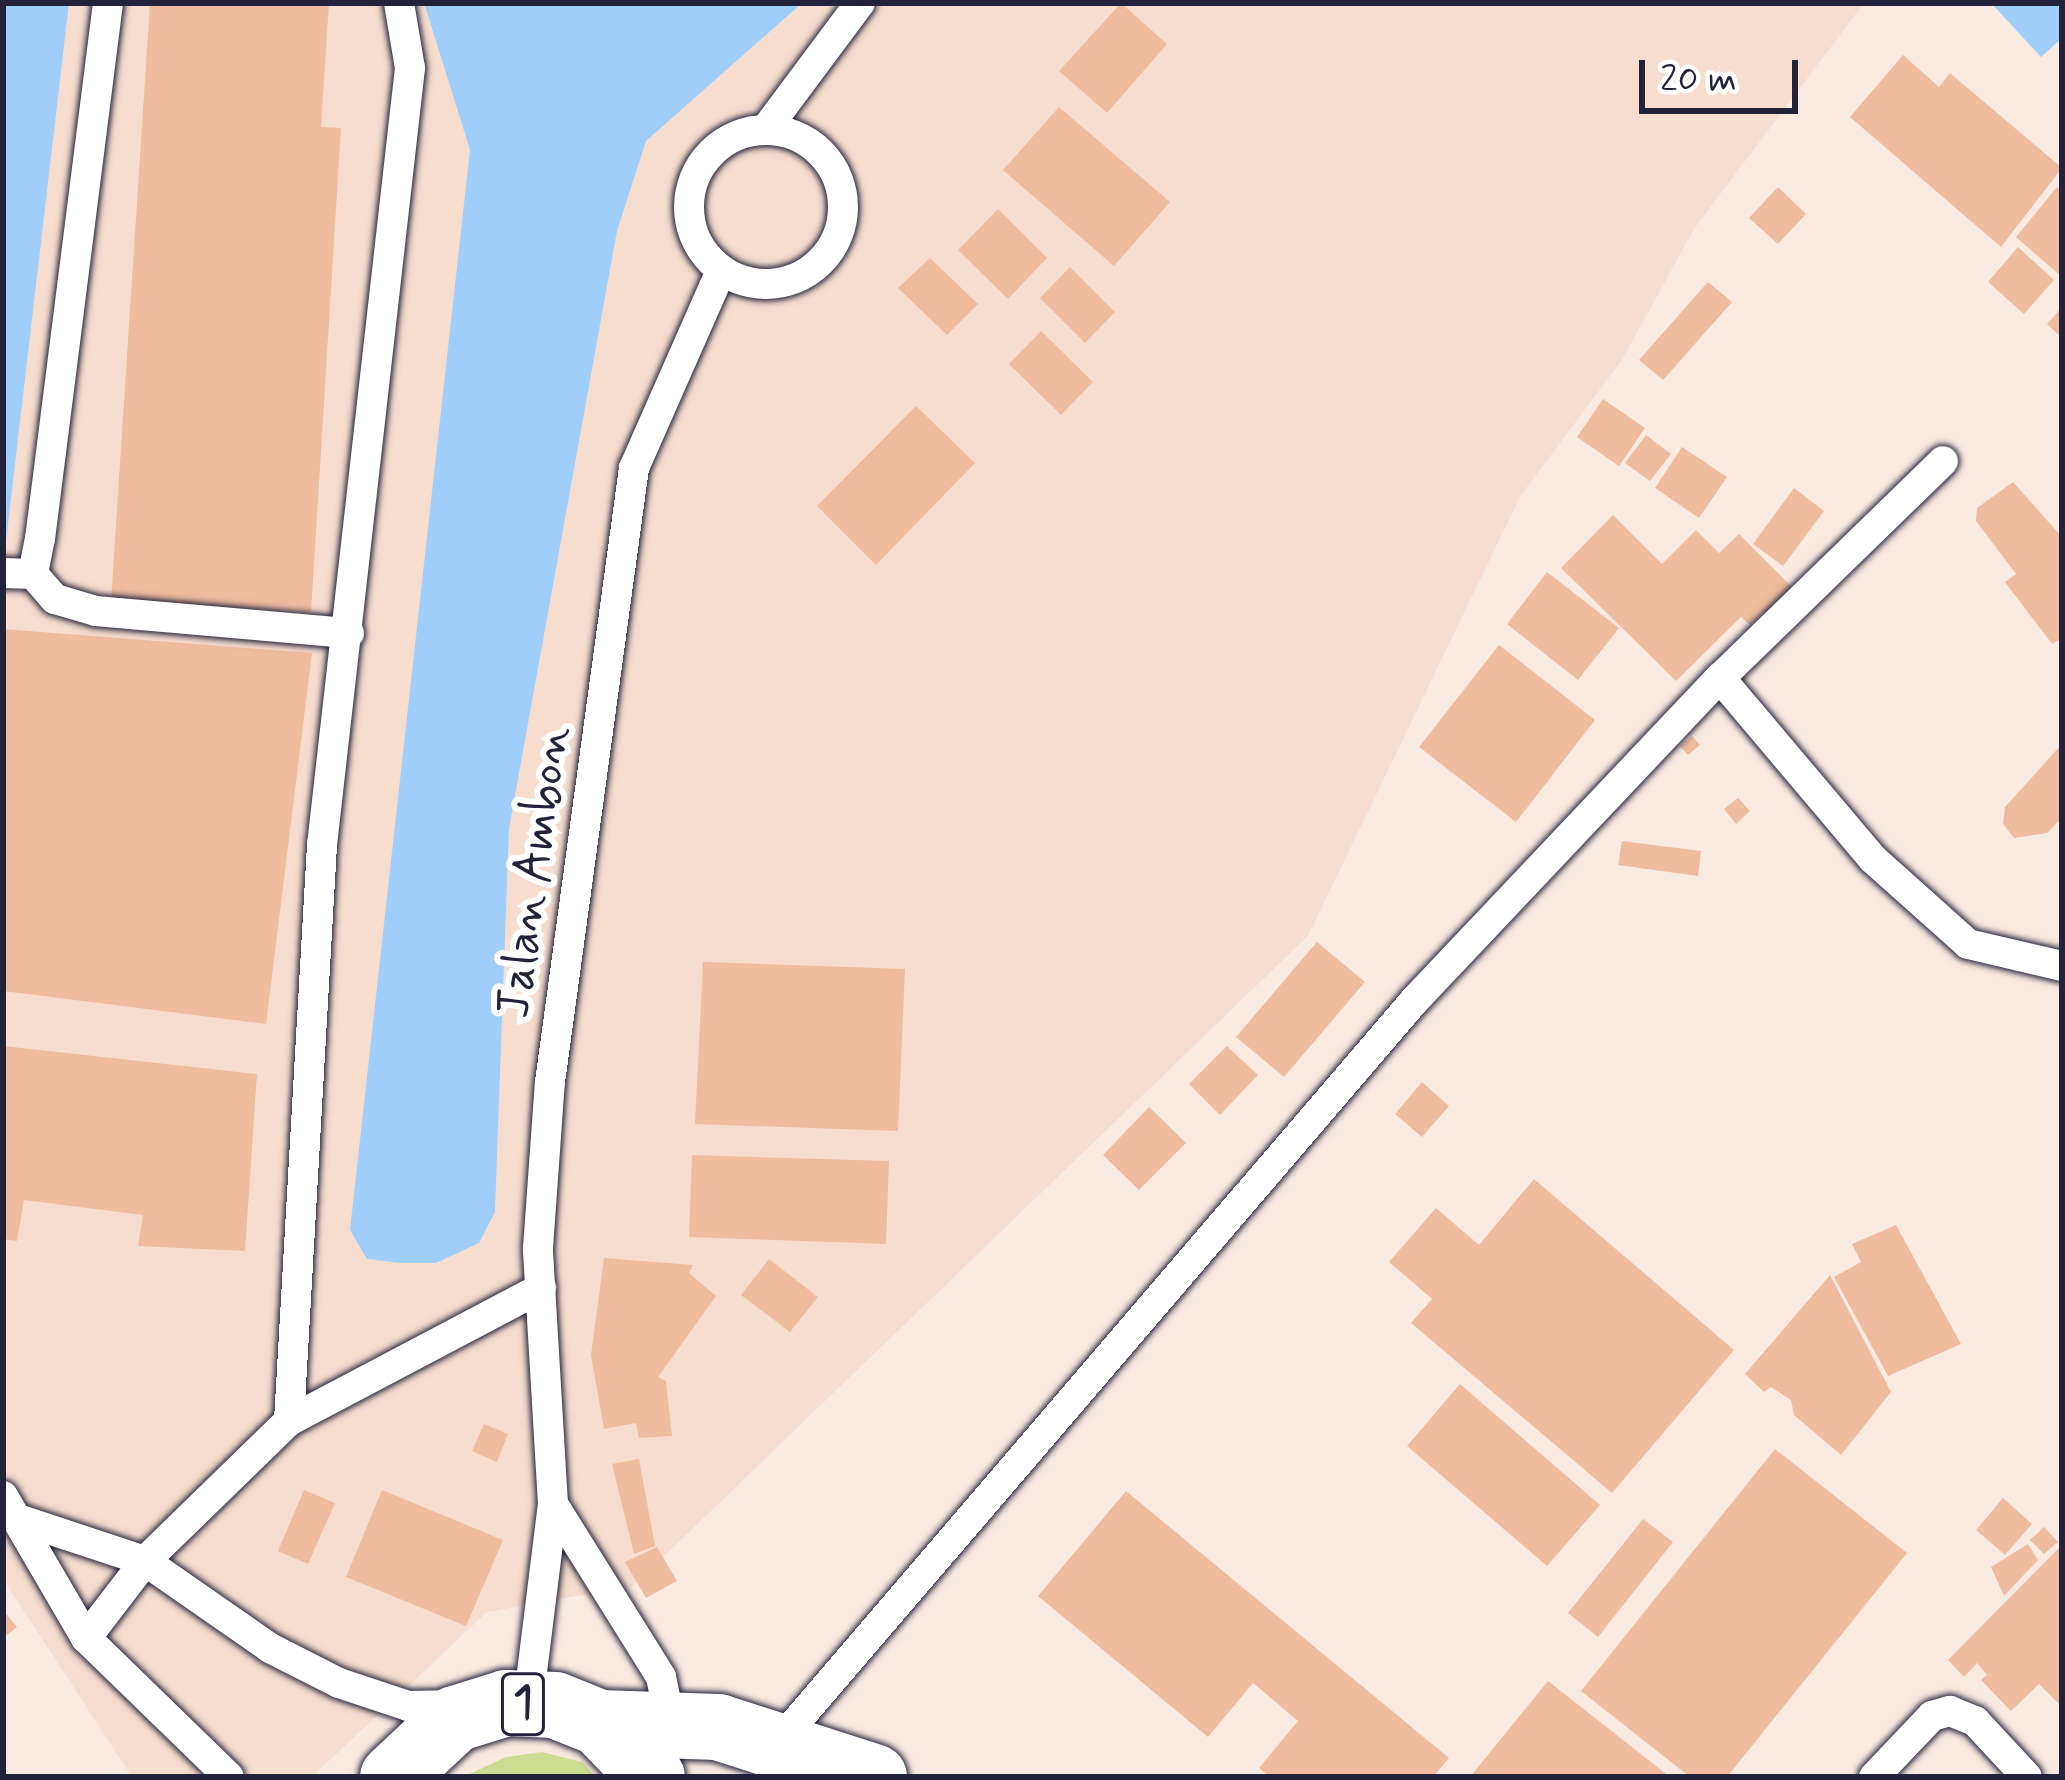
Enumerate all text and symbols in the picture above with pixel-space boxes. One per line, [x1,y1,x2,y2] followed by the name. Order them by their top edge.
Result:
[1645,36,1804,110] scale bar
[1660,57,1737,104] text: 20 m
[485,723,583,1021] street label: Jalan Ambon
[499,1665,547,1743] road number: 1

